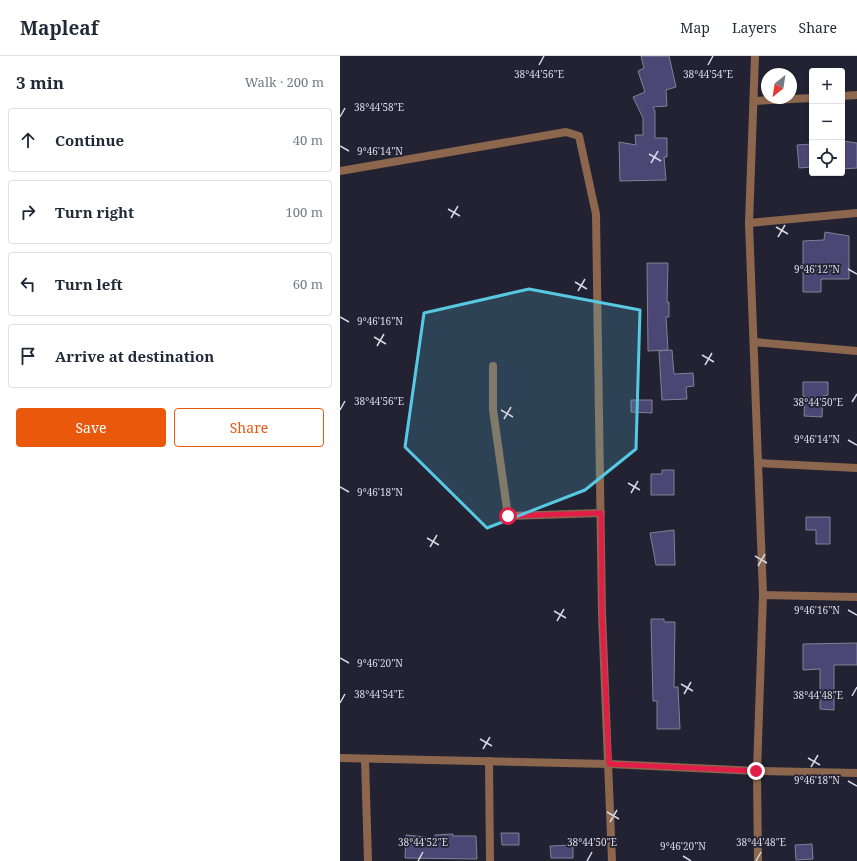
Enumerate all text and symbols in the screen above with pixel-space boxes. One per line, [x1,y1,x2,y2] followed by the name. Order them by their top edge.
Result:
[20,15,98,41] text: Mapleaf
[680,18,710,37] text: Map
[732,18,777,37] text: Layers
[799,18,837,37] text: Share
[514,67,564,81] text: 38°44'56"E
[683,67,733,81] text: 38°44'54"E
[761,68,797,104] north arrow
[809,68,845,176] map controls
[809,68,845,104] button: +
[16,71,64,94] text: 3 min
[245,73,324,91] text: Walk · 200 m
[354,100,404,114] text: 38°44'58"E
[809,104,845,140] button: −
[17,129,39,151] icon: ahead
[55,130,124,150] text: Continue
[293,131,323,149] text: 40 m
[809,140,845,176] button: locate
[357,144,403,158] text: 9°46'14"N
[17,201,39,223] icon: right
[55,202,134,222] text: Turn right
[286,203,323,221] text: 100 m
[794,262,840,276] text: 9°46'12"N
[17,273,39,295] icon: left
[55,274,123,294] text: Turn left
[293,275,323,293] text: 60 m
[357,314,403,328] text: 9°46'16"N
[17,345,39,367] icon: arrive
[55,346,214,366] text: Arrive at destination
[354,394,404,408] text: 38°44'56"E
[793,395,843,409] text: 38°44'50"E
[16,408,166,447] button: Save
[174,408,324,447] button: Share
[794,432,840,446] text: 9°46'14"N
[357,485,403,499] text: 9°46'18"N
[499,507,517,525] route start
[794,603,840,617] text: 9°46'16"N
[357,656,403,670] text: 9°46'20"N
[354,687,404,701] text: 38°44'54"E
[793,688,843,702] text: 38°44'48"E
[747,762,765,780] route end
[794,773,840,787] text: 9°46'18"N
[398,835,448,849] text: 38°44'52"E
[567,835,617,849] text: 38°44'50"E
[736,835,786,849] text: 38°44'48"E
[660,839,706,853] text: 9°46'20"N

